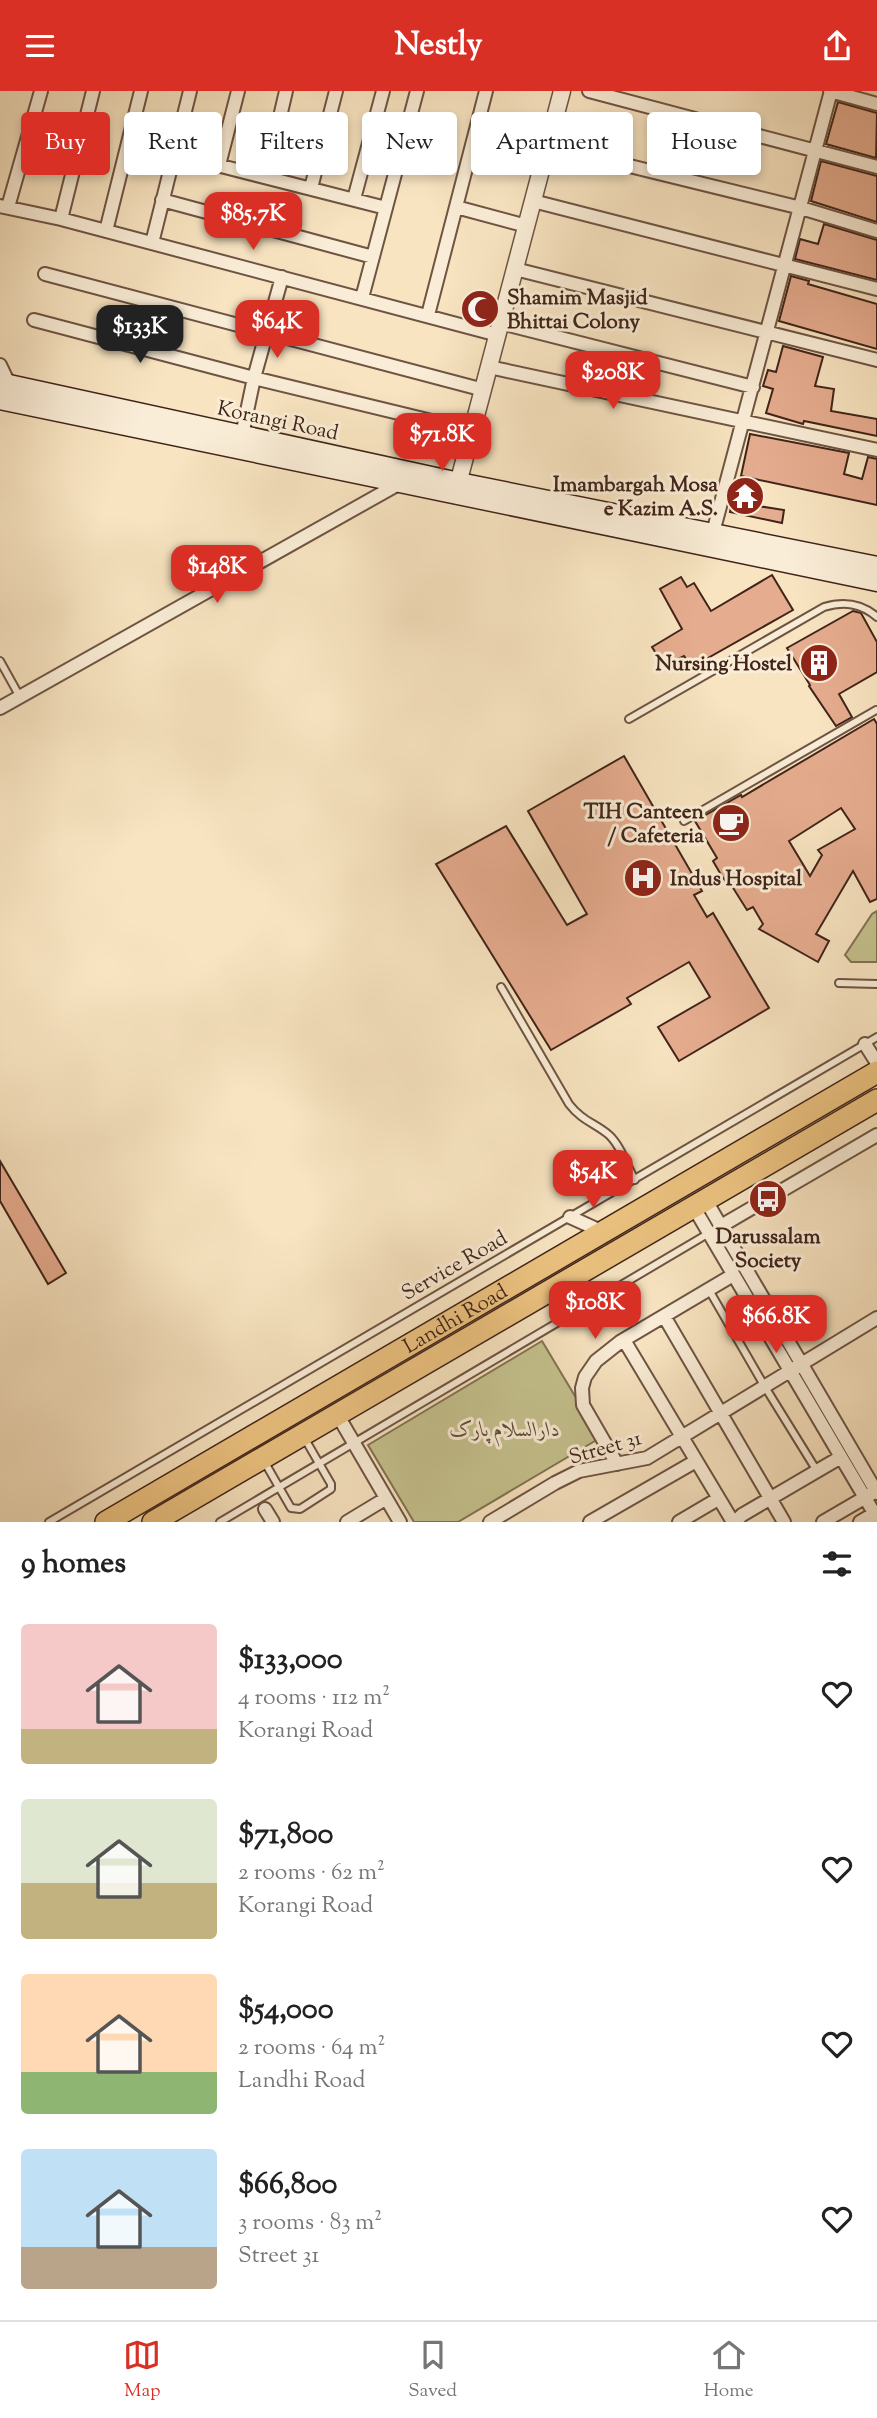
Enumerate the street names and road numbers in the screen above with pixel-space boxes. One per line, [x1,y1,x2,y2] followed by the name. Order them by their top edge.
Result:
[214,394,341,449] street label: Korangi Road
[396,1224,514,1309] street label: Service Road
[398,1278,514,1362] street label: Landhi Road
[566,1424,645,1474] street label: Street 31

